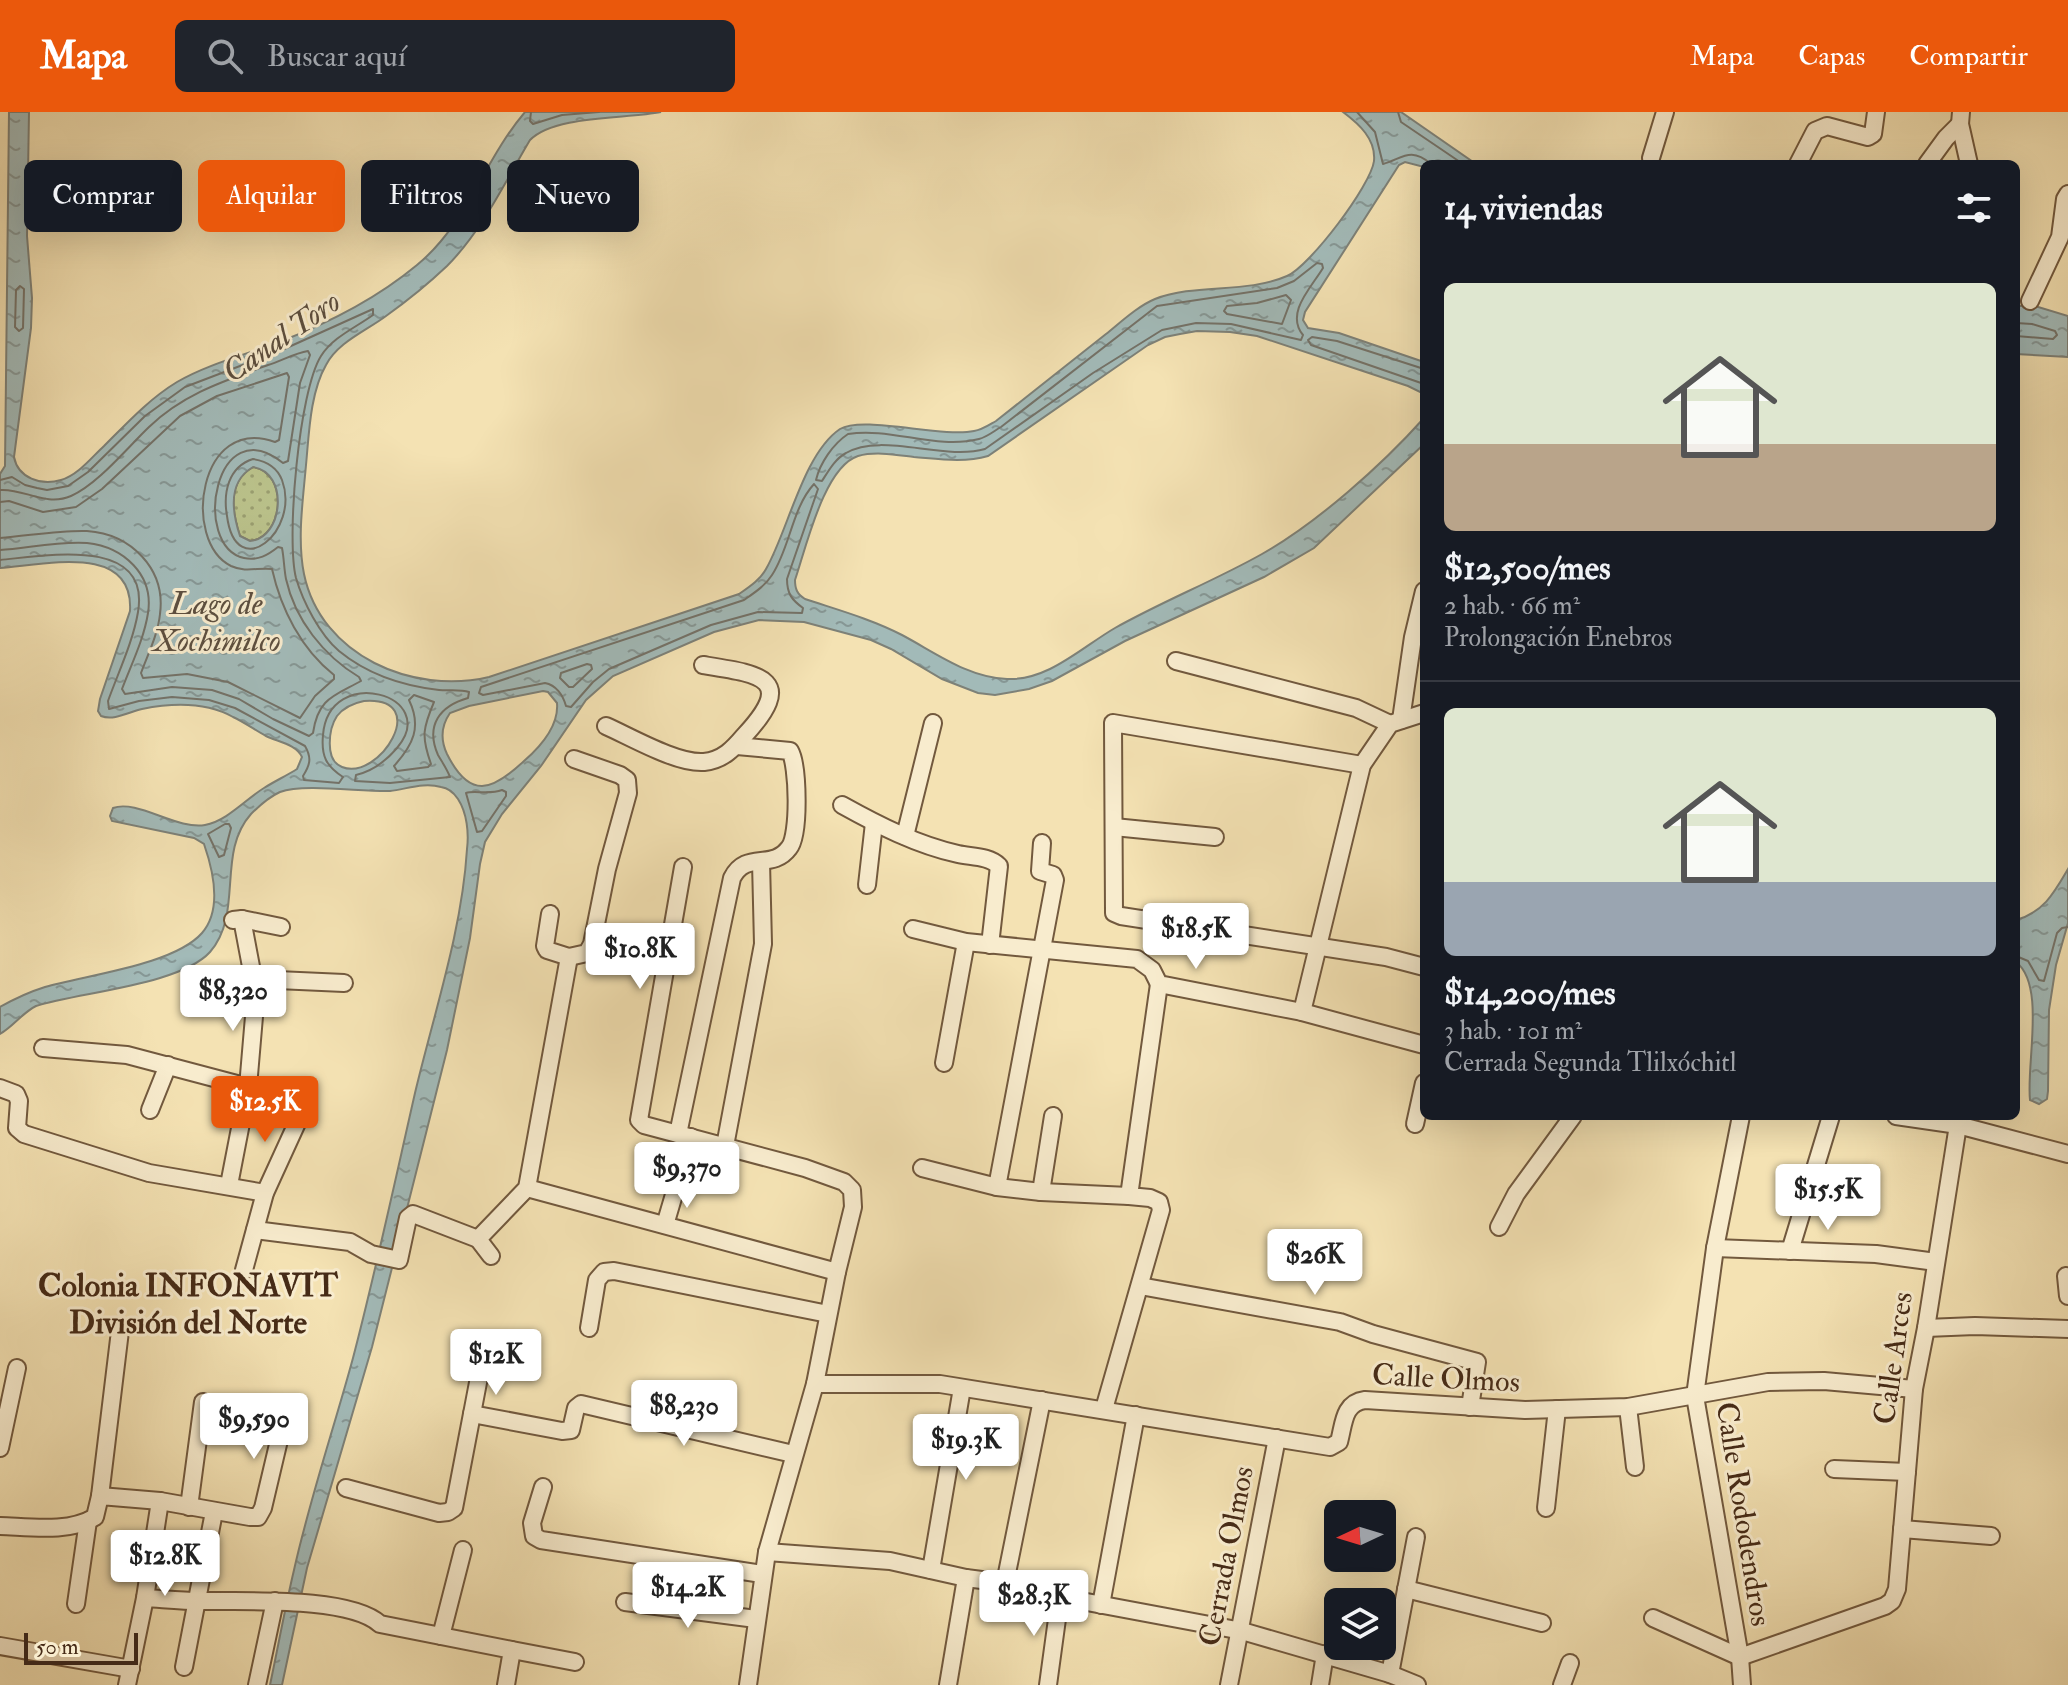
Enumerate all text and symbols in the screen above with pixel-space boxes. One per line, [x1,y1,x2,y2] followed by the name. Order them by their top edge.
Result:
[175,20,735,92] search box
[40,32,127,80] text: Mapa
[203,34,247,78] icon: search
[267,38,406,75] text: Buscar aquí
[1690,39,1754,74] text: Mapa
[1798,39,1865,74] text: Capas
[1909,39,2028,74] text: Compartir
[24,160,182,232] chip: Comprar
[198,160,345,232] chip: Alquilar
[361,160,491,232] chip: Filtros
[507,160,639,232] chip: Nuevo
[1952,186,1996,230] icon: filters
[1444,187,1603,230] text: 14 viviendas
[215,282,348,392] water label: Canal Toro
[1648,335,1792,479] icon: home
[1444,547,1611,590] text: $12,500/mes
[150,584,281,661] water label: Lago de Xochimilco
[1444,590,1580,622] text: 2 hab. · 66 m²
[1444,622,1672,654] text: Prolongación Enebros
[1648,760,1792,904] icon: home
[1131,903,1261,971] pin: $18.5K
[1161,913,1231,945] text: $18.5K
[575,923,705,991] pin: $10.8K
[604,933,676,965] text: $10.8K
[168,965,298,1033] pin: $8,320
[1444,972,1616,1015] text: $14,200/mes
[198,975,268,1007] text: $8,320
[1444,1015,1582,1047] text: 3 hab. · 101 m²
[1444,1047,1736,1079] text: Cerrada Segunda Tlilxóchitl
[200,1076,330,1144] pin: $12.5K
[229,1086,301,1118] text: $12.5K
[622,1142,752,1210] pin: $9,370
[652,1152,722,1184] text: $9,370
[1763,1164,1893,1232] pin: $15.5K
[1793,1174,1863,1206] text: $15.5K
[1268,1229,1362,1297] pin: $26K
[1285,1239,1345,1271] text: $26K
[38,1266,338,1343] district label: Colonia INFONAVIT División del Norte
[1866,1289,1921,1427] street label: Calle Arces
[449,1329,543,1397] pin: $12K
[468,1339,524,1371] text: $12K
[1371,1356,1521,1401] street label: Calle Olmos
[619,1380,749,1448] pin: $8,230
[649,1390,719,1422] text: $8,230
[189,1393,319,1461] pin: $9,590
[1708,1399,1779,1629] street label: Calle Rododendros
[218,1403,290,1435] text: $9,590
[901,1414,1031,1482] pin: $19.3K
[931,1424,1001,1456] text: $19.3K
[1191,1463,1262,1649] street label: Cerrada Olmos
[1324,1500,1396,1572] north arrow
[1324,1500,1396,1660] map controls
[100,1530,230,1598] pin: $12.8K
[129,1540,201,1572] text: $12.8K
[623,1562,753,1630] pin: $14.2K
[969,1570,1099,1638] pin: $28.3K
[651,1572,725,1604] text: $14.2K
[997,1580,1071,1612] text: $28.3K
[1324,1588,1396,1660] button: layers
[24,1629,138,1665] scale bar
[36,1633,78,1661] text: 50 m

